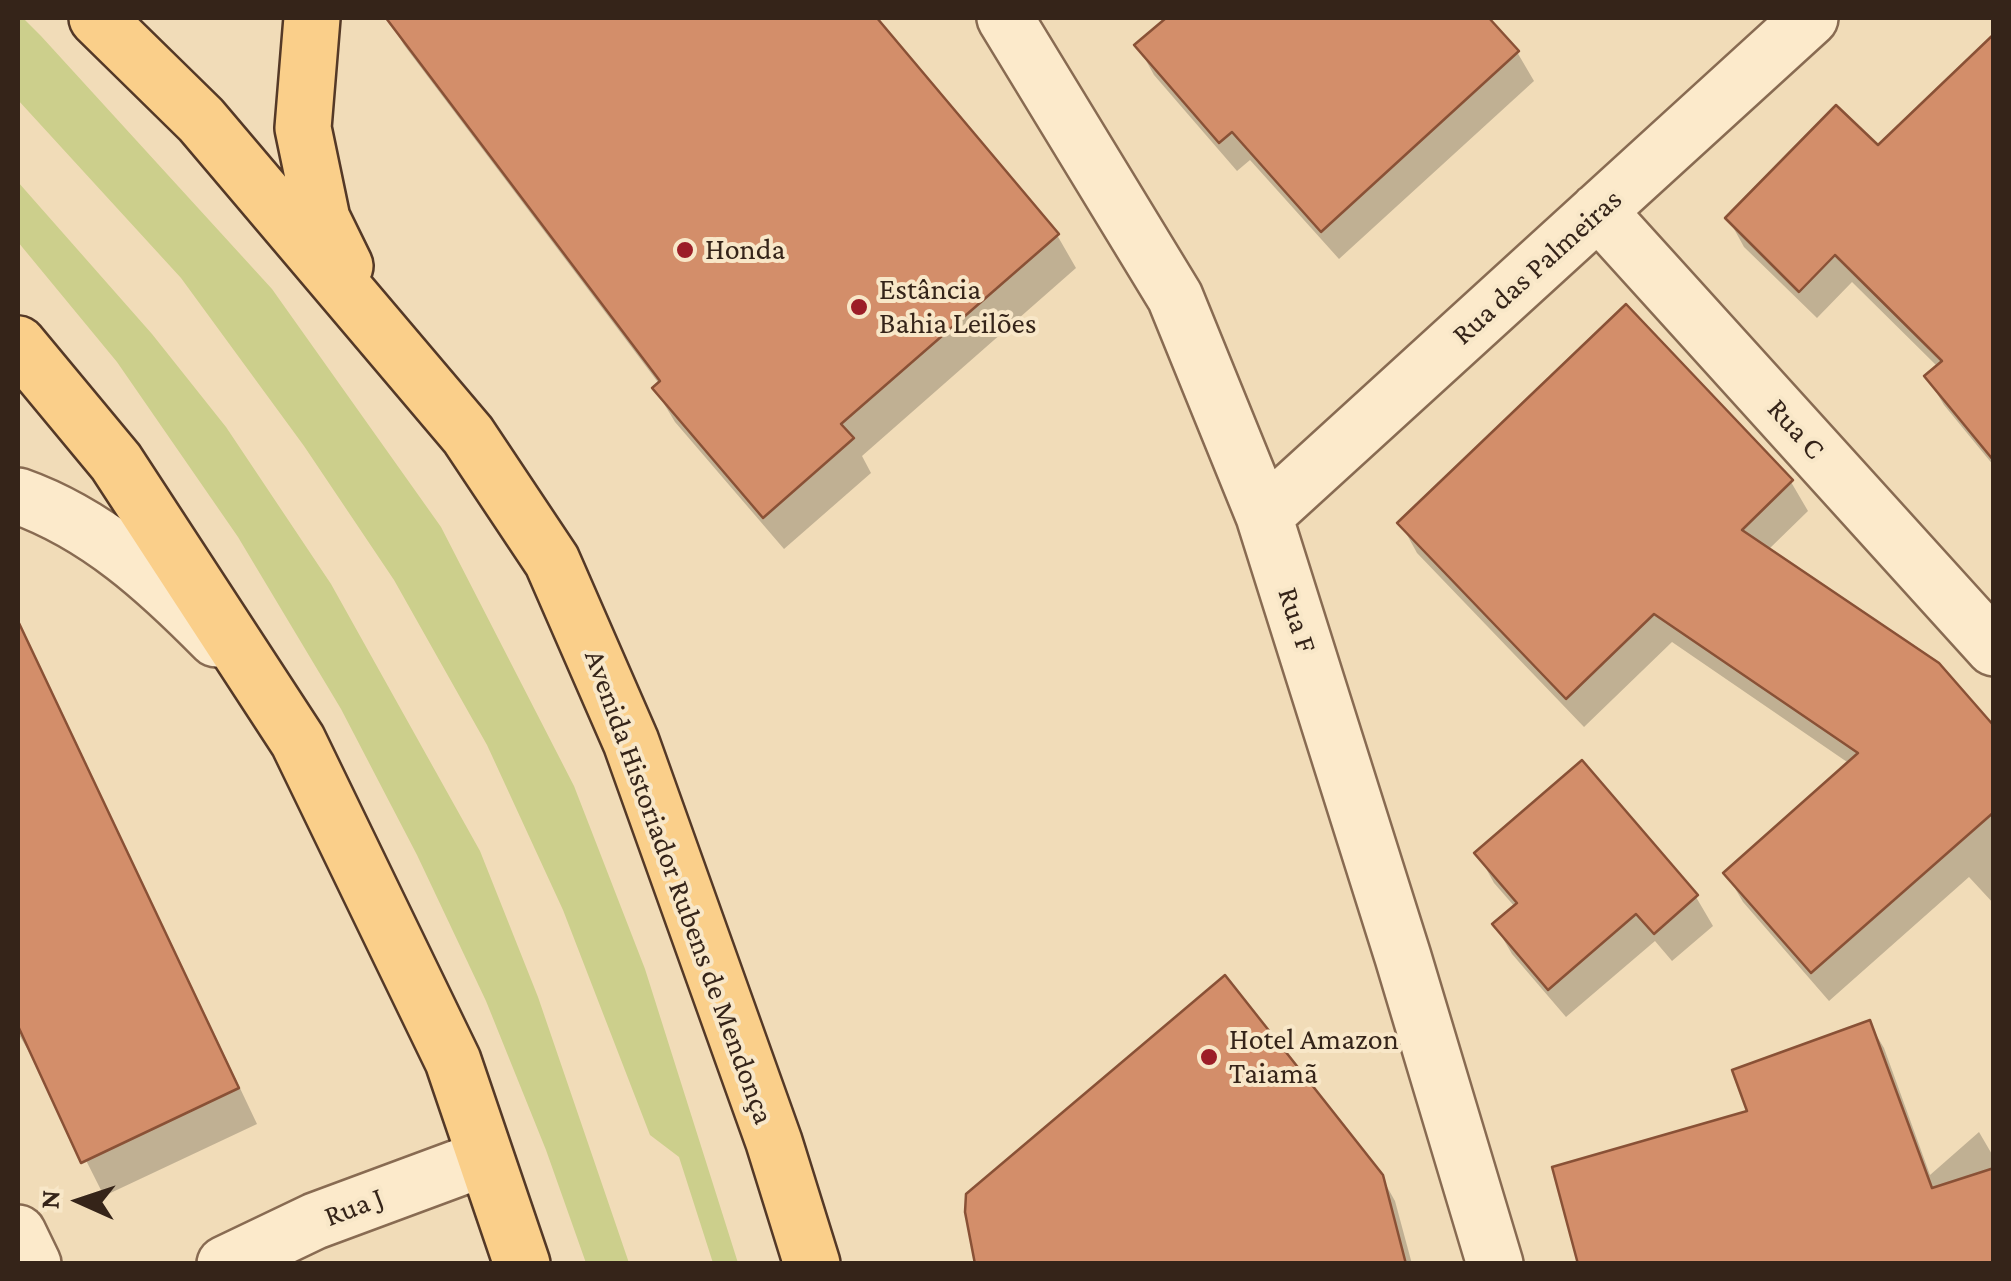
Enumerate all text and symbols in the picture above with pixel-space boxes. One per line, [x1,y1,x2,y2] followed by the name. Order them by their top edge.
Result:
[1445,181,1629,353] street label: Rua das Palmeiras
[705,232,785,268] place label: Honda
[674,239,696,261] marker: Honda
[879,272,1036,342] place label: Estância Bahia Leilões
[848,296,870,318] marker: Estância Bahia Leilões
[1759,391,1833,467] street label: Rua C
[1270,583,1324,657] street label: Rua F
[576,645,782,1129] street label: Avenida Historiador Rubens de Mendonça
[1229,1022,1399,1092] place label: Hotel Amazon Taiamã
[1198,1046,1220,1068] marker: Hotel Amazon Taiamã
[30,1151,130,1251] north arrow
[319,1179,389,1235] street label: Rua J
[34,1189,66,1210] text: N

